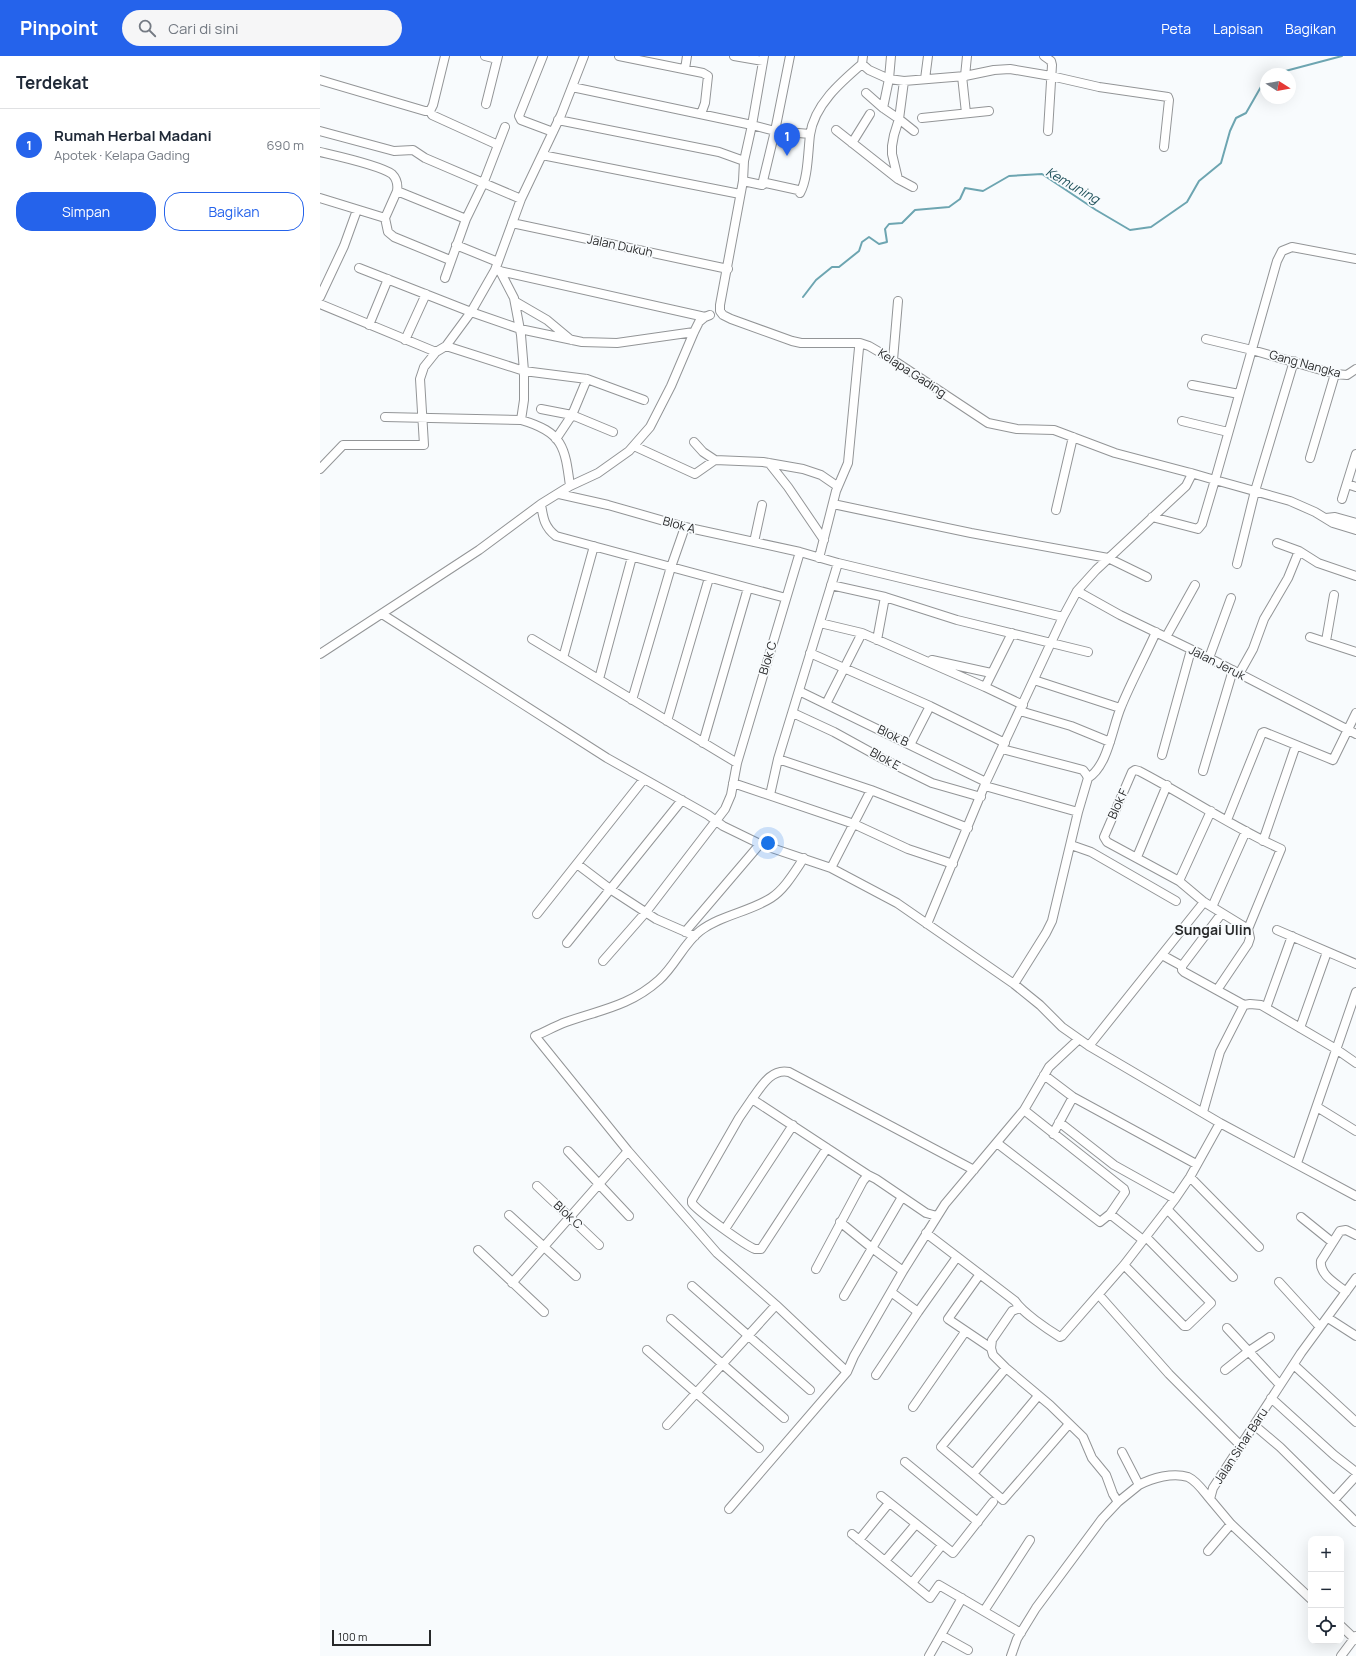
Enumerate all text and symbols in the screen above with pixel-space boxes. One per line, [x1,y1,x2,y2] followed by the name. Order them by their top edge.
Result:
[122,10,402,46] search box
[20,15,98,41] text: Pinpoint
[136,17,158,39] icon: search
[168,18,238,39] text: Cari di sini
[1161,19,1191,38] text: Peta
[1213,19,1263,38] text: Lapisan
[1285,19,1336,38] text: Bagikan
[1260,68,1296,104] north arrow
[16,71,89,94] text: Terdekat
[774,123,800,156] pin: 1
[54,125,212,146] text: Rumah Herbal Madani
[26,136,32,154] text: 1
[266,136,304,154] text: 690 m
[54,146,190,164] text: Apotek · Kelapa Gading
[1043,162,1104,208] water label: Kemuning
[16,192,156,231] button: Simpan
[164,192,304,231] button: Bagikan
[586,230,654,261] street label: Jalan Dukuh
[875,344,950,401] street label: Kelapa Gading
[1267,346,1343,381] street label: Gang Nangka
[661,512,698,537] street label: Blok A
[754,639,781,677] street label: Blok C
[1186,641,1249,684] street label: Jalan Jeruk
[875,721,912,750] street label: Blok B
[867,743,904,774] street label: Blok E
[1103,786,1132,822] street label: Blok F
[758,833,778,853] your location
[1175,920,1251,939] district label: Sungai Ulin
[550,1197,587,1233] street label: Blok C
[1210,1404,1272,1487] street label: Jalan Sinar Baru
[1308,1536,1344,1644] map controls
[1308,1536,1344,1572] button: +
[1308,1572,1344,1608] button: −
[1308,1608,1344,1644] button: locate
[332,1628,431,1647] scale bar
[338,1629,367,1644] text: 100 m

